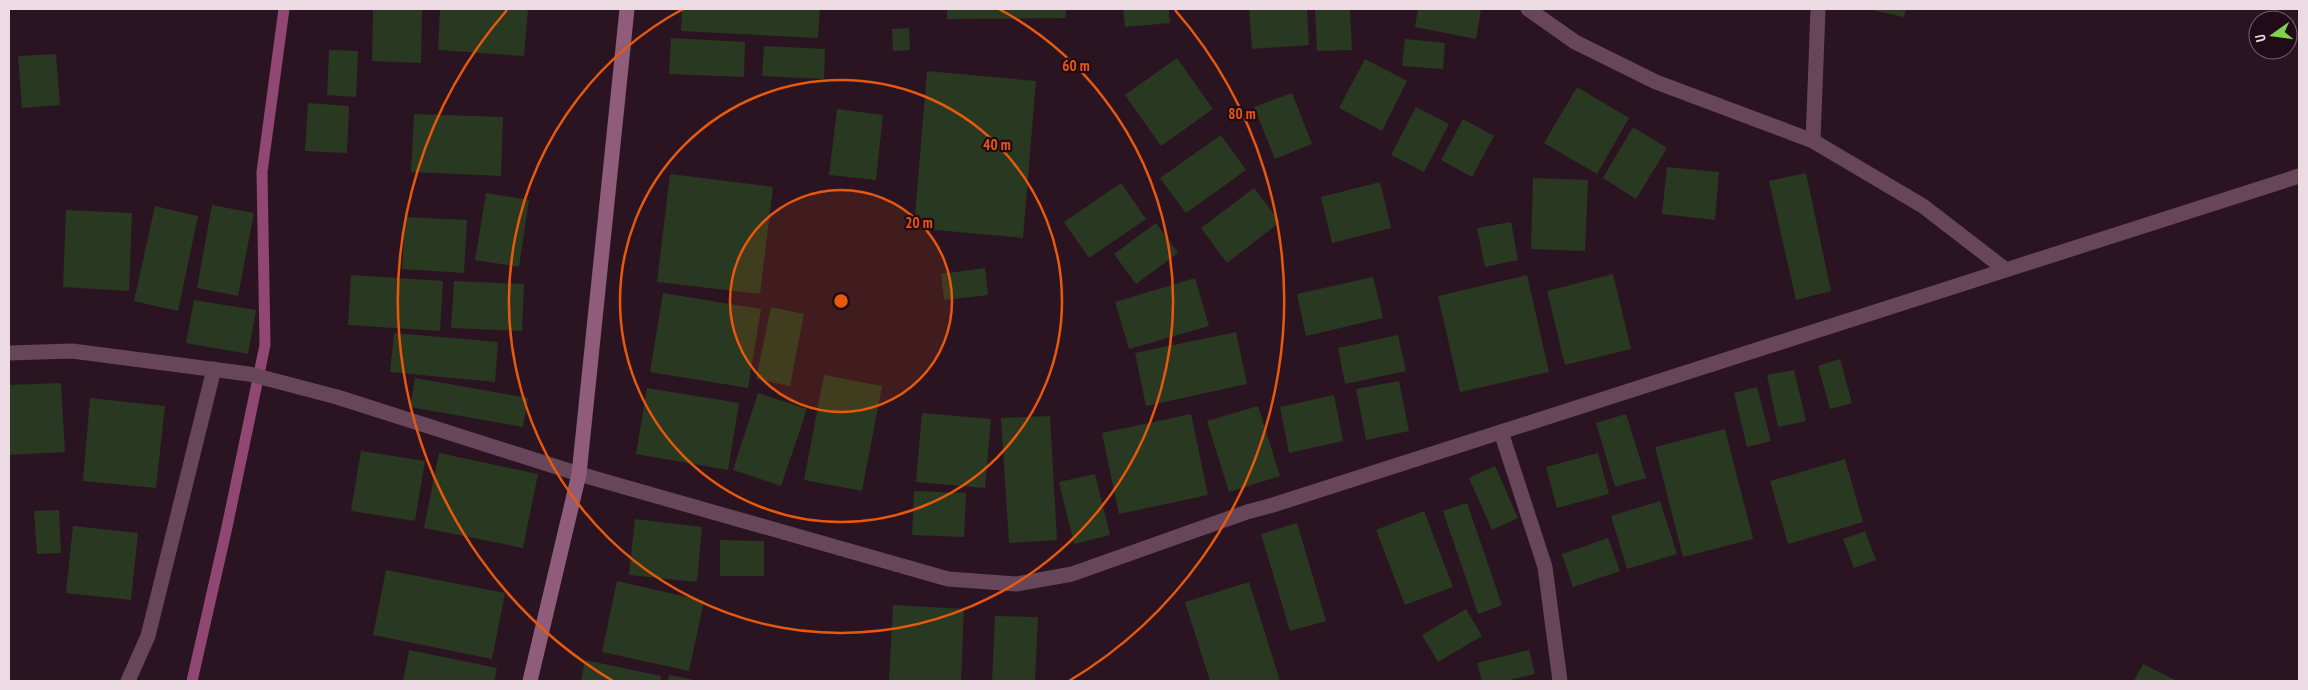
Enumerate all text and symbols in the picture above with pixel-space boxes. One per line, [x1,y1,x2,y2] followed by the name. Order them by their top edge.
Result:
[2248,10,2298,60] north arrow
[2251,32,2270,44] text: U
[1062,56,1090,75] text: 60 m
[1228,104,1256,123] text: 80 m
[983,135,1011,154] text: 40 m
[905,213,933,232] text: 20 m
[832,292,850,310] centre of rings

